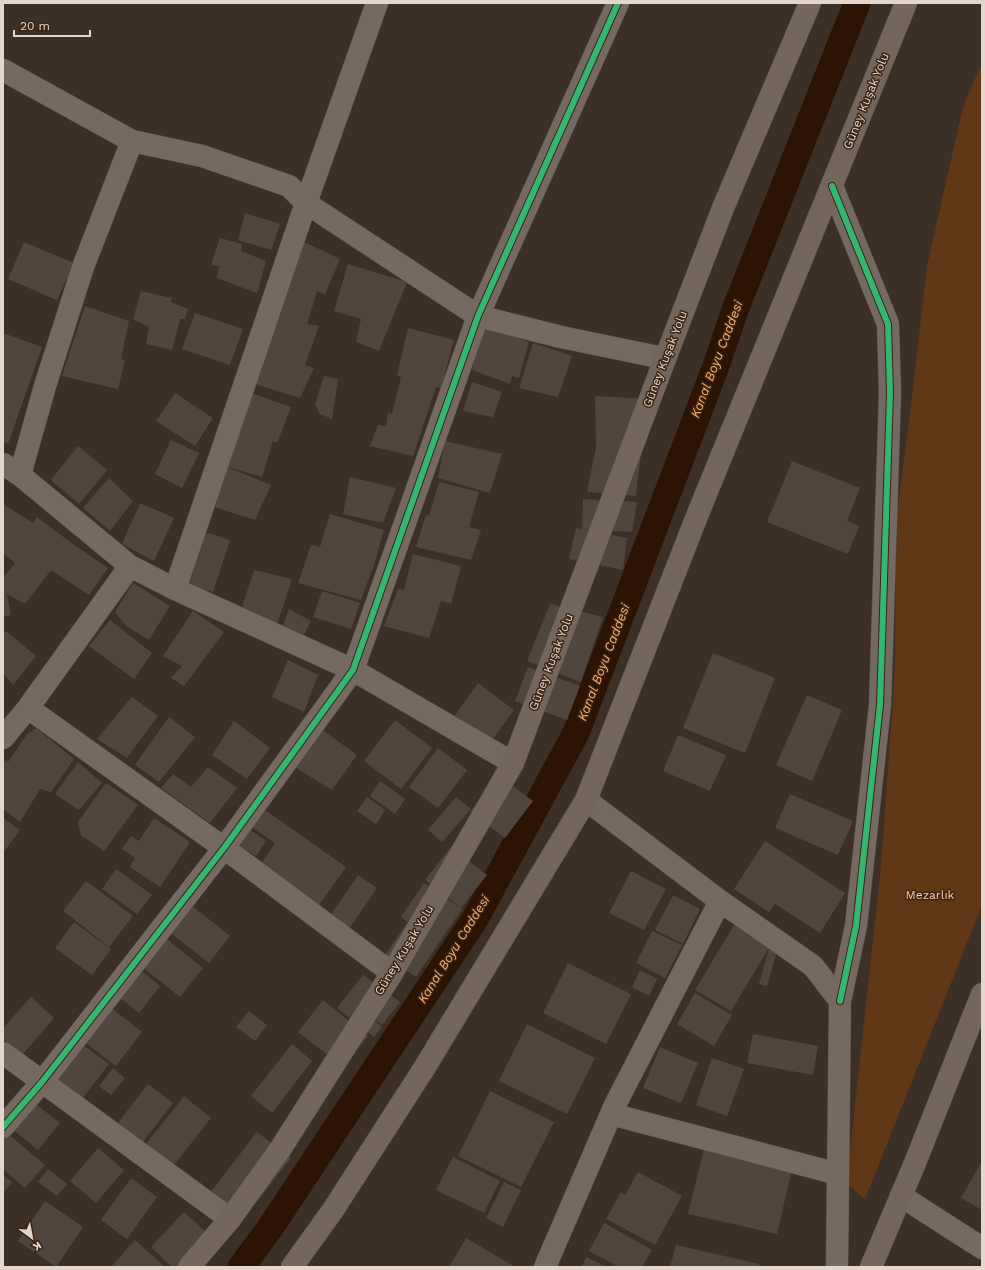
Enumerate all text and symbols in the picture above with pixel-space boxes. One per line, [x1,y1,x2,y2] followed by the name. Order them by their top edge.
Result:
[14,12,90,38] scale bar
[20,19,50,33] text: 20 m
[840,51,892,151] street label: Güney Kuşak Yolu
[687,298,746,420] water label: Kanal Boyu Caddesi
[640,309,690,409] street label: Güney Kuşak Yolu
[574,601,633,723] water label: Kanal Boyu Caddesi
[526,612,576,712] street label: Güney Kuşak Yolu
[906,888,955,902] park label: Mezarlık
[414,892,493,1006] water label: Kanal Boyu Caddesi
[372,902,436,998] street label: Güney Kuşak Yolu
[12,1218,52,1258] north arrow
[30,1239,44,1254] text: K

